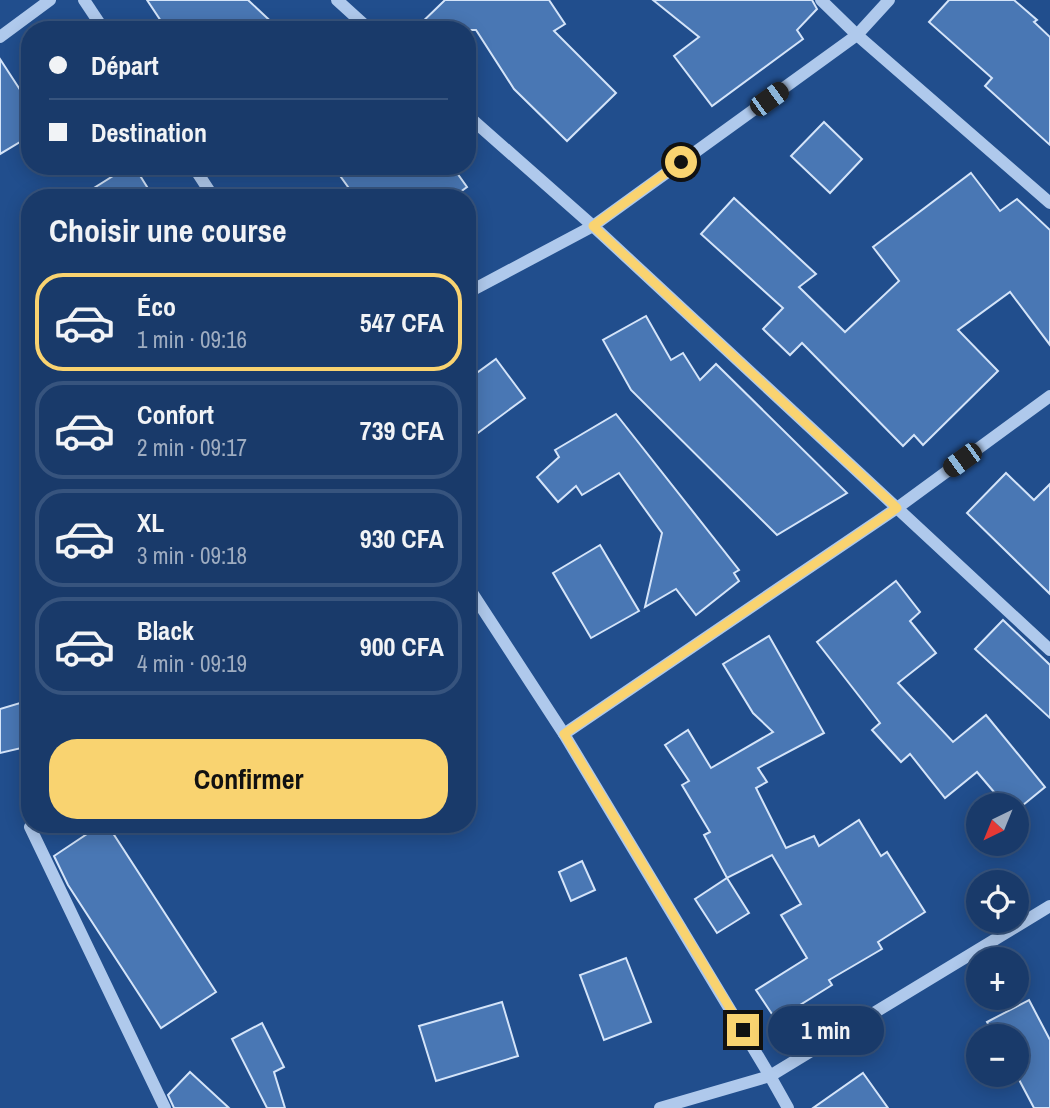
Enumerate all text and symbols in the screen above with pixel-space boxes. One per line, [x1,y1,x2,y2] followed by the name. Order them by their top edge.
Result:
[91,48,159,83] text: Départ
[746,78,793,120] car
[91,115,207,150] text: Destination
[665,146,697,178] route start
[49,209,287,252] text: Choisir une course
[137,289,176,324] text: Éco
[53,291,116,354] icon: car
[360,305,444,340] text: 547 CFA
[137,324,247,355] text: 1 min · 09:16
[137,397,214,432] text: Confort
[53,399,116,462] icon: car
[360,413,444,448] text: 739 CFA
[137,432,247,463] text: 2 min · 09:17
[939,439,986,481] car
[137,505,164,540] text: XL
[53,507,116,570] icon: car
[360,521,444,556] text: 930 CFA
[137,540,247,571] text: 3 min · 09:18
[137,613,194,648] text: Black
[53,615,116,678] icon: car
[360,629,444,664] text: 900 CFA
[137,648,247,679] text: 4 min · 09:19
[49,739,448,819] button: Confirmer
[966,793,1029,856] north arrow
[966,793,1029,1087] map controls
[966,870,1029,933] button: locate
[966,947,1029,1010] button: +
[768,1006,883,1054] callout: 1 min
[727,1014,759,1046] route end
[801,1015,851,1046] text: 1 min
[966,1024,1029,1087] button: −

